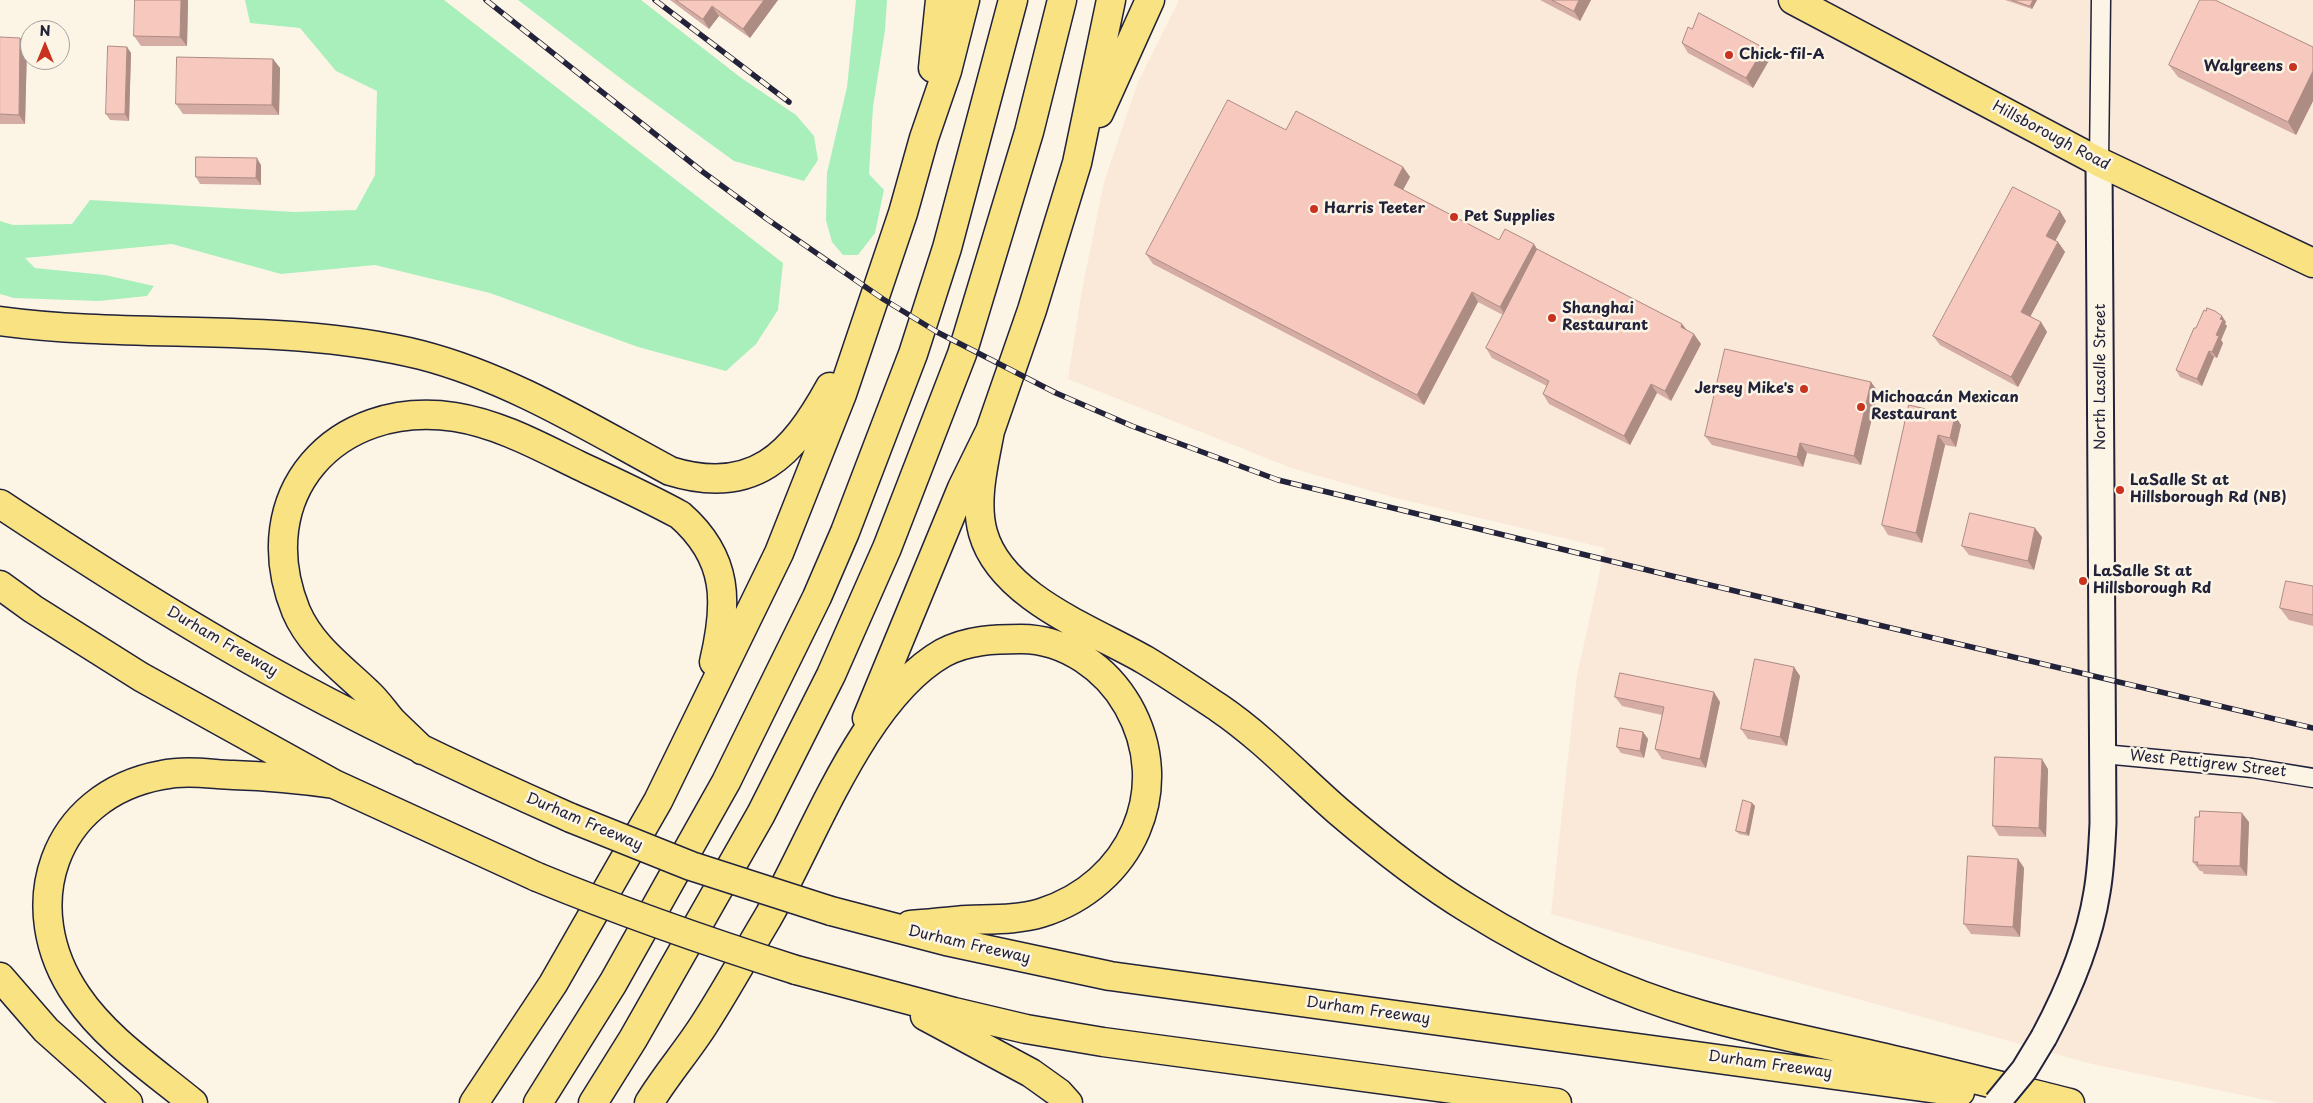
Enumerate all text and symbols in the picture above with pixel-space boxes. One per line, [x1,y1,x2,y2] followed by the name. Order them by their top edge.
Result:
[20,20,70,70] north arrow
[39,20,51,41] text: N
[1739,46,1825,64] place label: Chick-fil-A
[1723,49,1735,61] marker: Chick-fil-A
[2204,58,2283,76] place label: Walgreens
[2287,61,2299,73] marker: Walgreens
[1989,98,2113,174] street label: Hillsborough Road
[1324,200,1425,218] place label: Harris Teeter
[1308,203,1320,215] marker: Harris Teeter
[1464,208,1555,226] place label: Pet Supplies
[1448,211,1460,223] marker: Pet Supplies
[1562,300,1648,335] place label: Shanghai Restaurant
[2092,304,2110,450] street label: North Lasalle Street
[1546,312,1558,324] marker: Shanghai Restaurant
[1695,380,1794,398] place label: Jersey Mike's
[1798,383,1810,395] marker: Jersey Mike's
[1871,389,2019,424] place label: Michoacán Mexican Restaurant
[1855,401,1867,413] marker: Michoacán Mexican Restaurant
[2130,472,2287,507] place label: LaSalle St at Hillsborough Rd (NB)
[2114,484,2126,496] marker: LaSalle St at Hillsborough Rd (NB)
[2093,563,2211,598] place label: LaSalle St at Hillsborough Rd
[2077,575,2089,587] marker: LaSalle St at Hillsborough Rd
[163,603,281,681] street label: Durham Freeway
[2129,747,2287,781] street label: West Pettigrew Street
[523,789,645,855] street label: Durham Freeway
[906,922,1032,968] street label: Durham Freeway
[1305,993,1431,1029] street label: Durham Freeway
[1707,1047,1833,1083] street label: Durham Freeway

